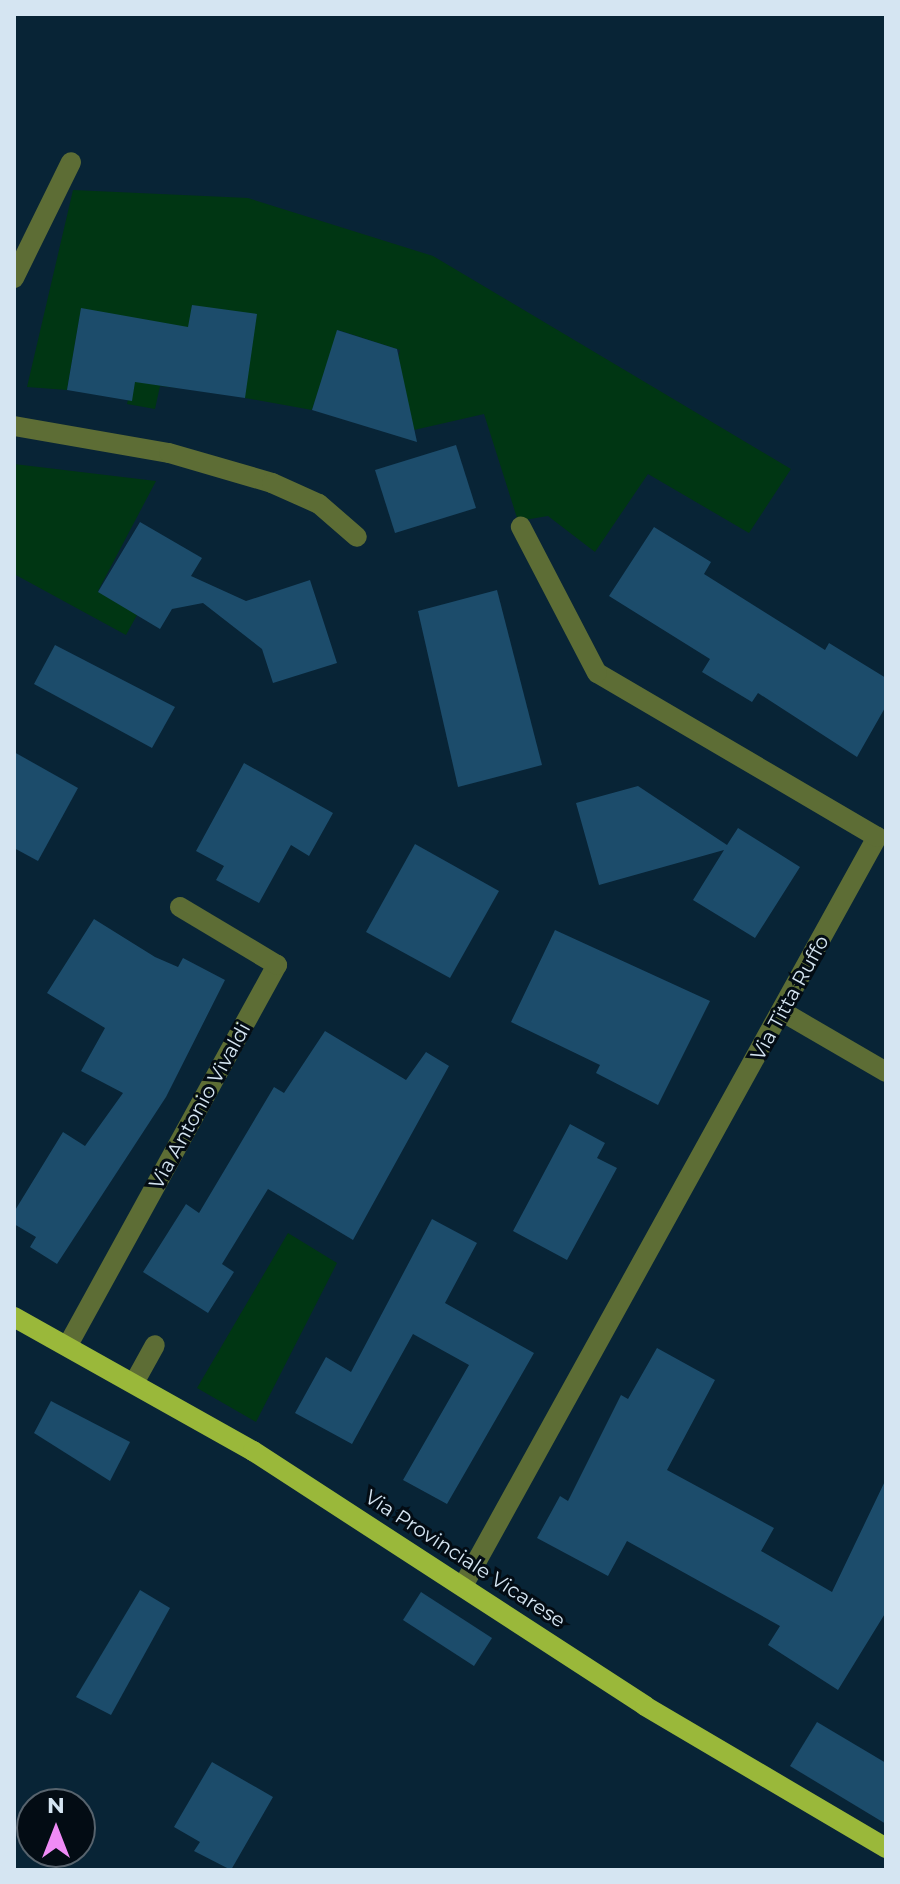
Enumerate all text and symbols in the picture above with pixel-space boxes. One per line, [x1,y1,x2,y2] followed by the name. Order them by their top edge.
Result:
[746,931,834,1065] street label: Via Titta Ruffo
[144,1019,256,1193] street label: Via Antonio Vivaldi
[360,1485,570,1633] street label: Via Provinciale Vicarese
[16,1788,96,1868] north arrow
[47,1792,65,1819] text: N

